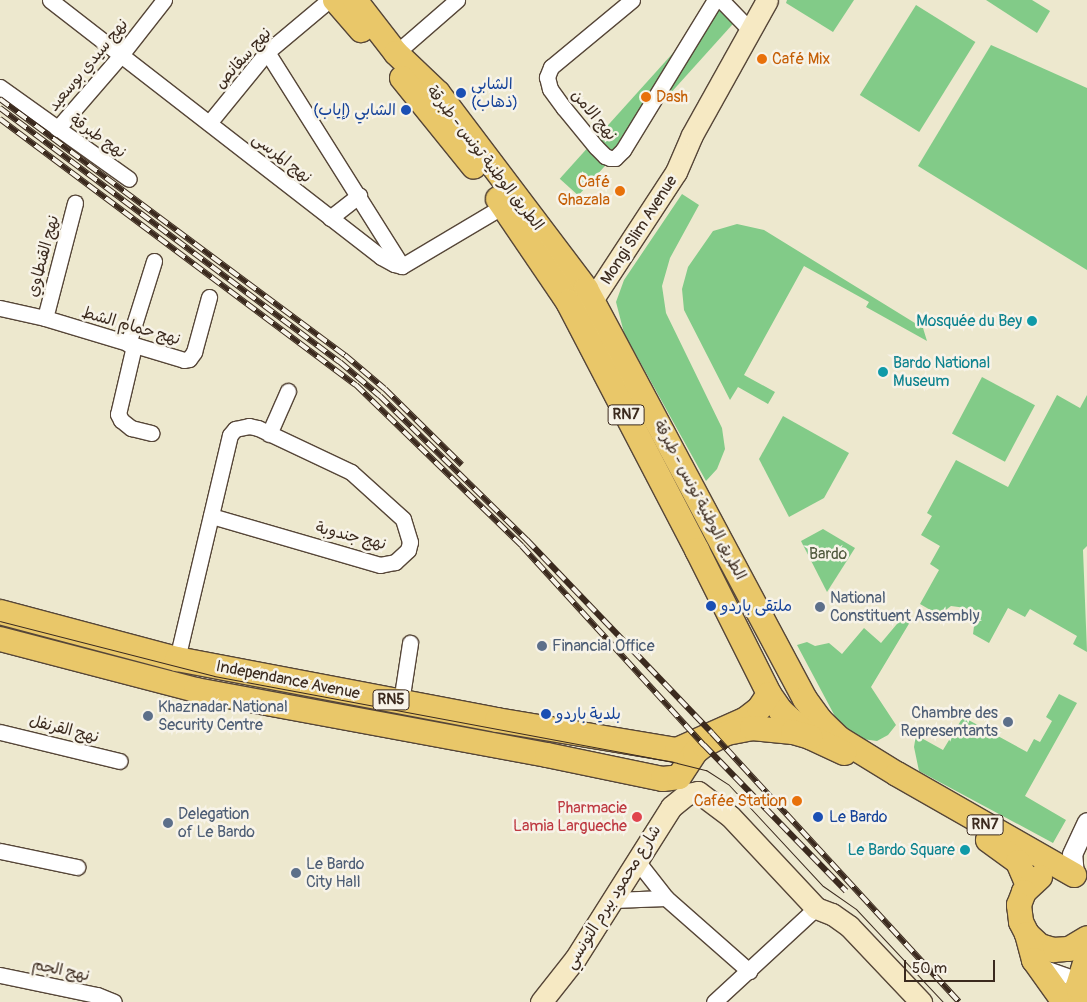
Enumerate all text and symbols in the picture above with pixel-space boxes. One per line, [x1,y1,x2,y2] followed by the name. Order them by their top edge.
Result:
[44,15,132,115] street label: نهج سيدي بوسعيد
[211,24,275,92] street label: نهج سقانص
[772,49,830,69] place label: Café Mix
[756,53,768,65] marker: Café Mix
[471,74,518,112] place label: الشابي (ذهاب)
[423,82,547,234] street label: الطريق الوطنية تونس - طبرقة
[567,86,621,144] street label: نهج الامن
[455,87,467,99] marker: الشابي (ذهاب)
[656,87,688,107] place label: Dash
[640,91,652,103] marker: Dash
[313,100,396,120] place label: الشابي (إياب)
[400,104,412,116] marker: الشابي (إياب)
[66,110,130,162] street label: نهج طبرقة
[248,129,316,187] street label: نهج المرسى
[557,172,610,210] place label: Café Ghazala
[597,172,681,288] street label: Mongi Slim Avenue
[614,185,626,197] marker: Café Ghazala
[23,213,63,299] street label: نهج القنطاوي
[79,303,183,349] street label: نهج حمام الشط
[916,311,1022,331] place label: Mosquée du Bey
[1026,315,1038,327] marker: Mosquée du Bey
[893,353,990,391] place label: Bardo National Museum
[877,366,889,378] marker: Bardo National Museum
[607,402,645,428] road number: RN7
[650,417,750,583] street label: الطريق الوطنية تونس - طبرقة
[314,518,388,554] street label: نهج جندوبة
[809,544,847,564] park label: Bardo
[830,588,979,626] place label: National Constituent Assembly
[721,596,792,616] place label: ملتقى باردو
[705,600,717,612] marker: ملتقى باردو
[814,601,826,613] marker: National Constituent Assembly
[552,636,655,656] place label: Financial Office
[536,640,548,652] marker: Financial Office
[214,657,362,703] street label: Independance Avenue
[372,688,410,712] road number: RN5
[158,697,288,735] place label: Khaznadar National Security Centre
[900,703,998,741] place label: Chambre des Representants
[556,704,621,724] place label: بلدية باردو
[540,708,552,720] marker: بلدية باردو
[142,710,154,722] marker: Khaznadar National Security Centre
[27,711,101,747] street label: نهج القرنفل
[1002,716,1014,728] marker: Chambre des Representants
[694,791,787,811] place label: Cafée Station
[791,795,803,807] marker: Cafée Station
[513,798,627,836] place label: Pharmacie Lamia Largueche
[178,804,255,842] place label: Delegation of Le Bardo
[829,807,887,827] place label: Le Bardo
[811,810,825,824] marker: Le Bardo
[631,811,643,823] marker: Pharmacie Lamia Largueche
[966,812,1004,838] road number: RN7
[162,817,174,829] marker: Delegation of Le Bardo
[561,821,665,973] street label: شارع محمود بيرم التونسي
[848,840,955,860] place label: Le Bardo Square
[959,844,971,856] marker: Le Bardo Square
[306,854,364,892] place label: Le Bardo City Hall
[290,867,302,879] marker: Le Bardo City Hall
[907,950,998,982] scale bar
[31,955,91,985] street label: نهج الجم
[912,959,947,978] text: 50 m

